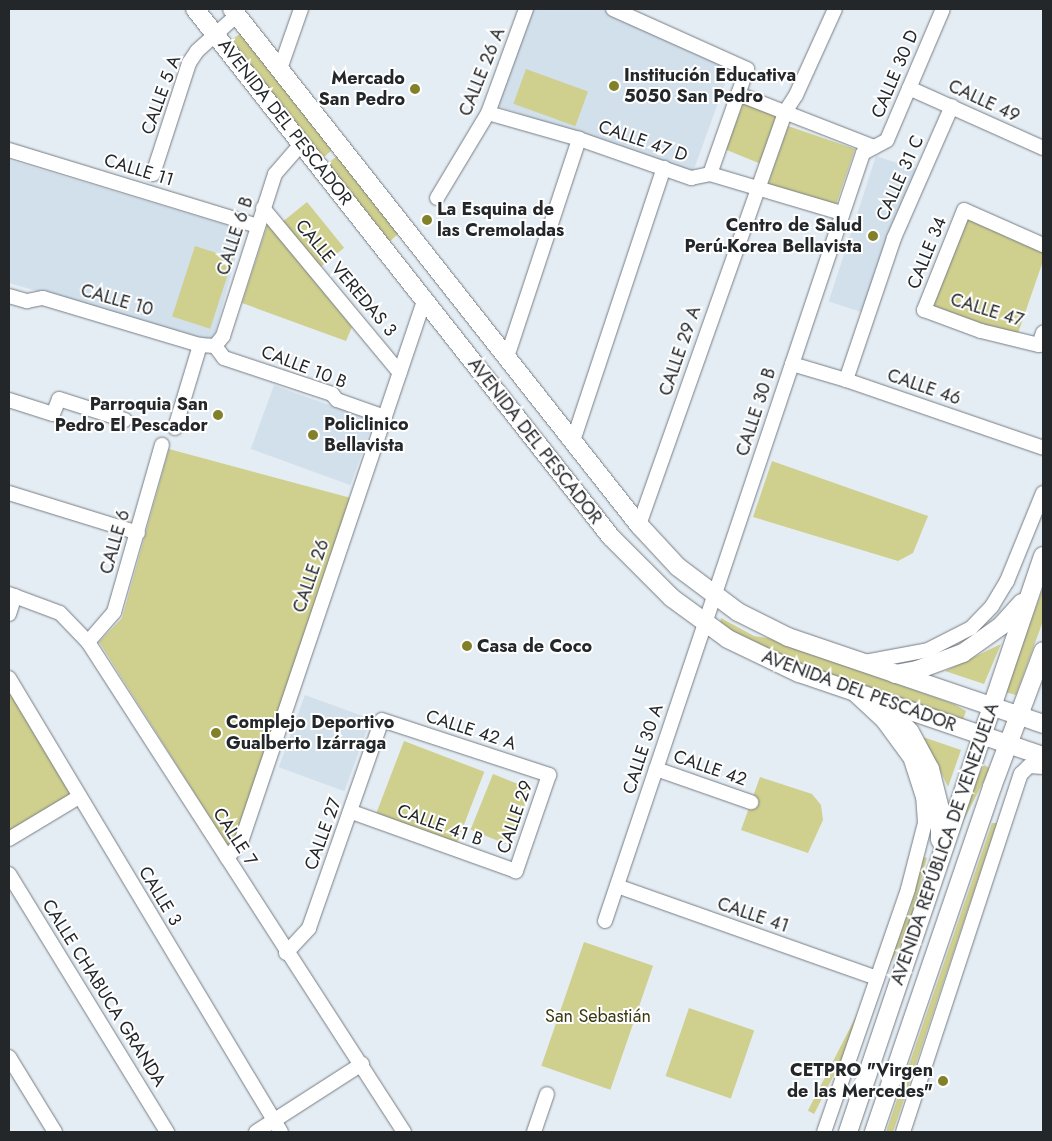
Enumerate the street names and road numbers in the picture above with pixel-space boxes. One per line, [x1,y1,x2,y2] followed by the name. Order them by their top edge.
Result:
[455,25,509,119] street label: CALLE 26 A
[867,27,923,121] street label: CALLE 30 D
[213,35,357,209] street label: AVENIDA DEL PESCADOR
[137,52,185,138] street label: CALLE 5 A
[945,75,1023,127] street label: CALLE 49
[596,116,690,166] street label: CALLE 47 D
[872,132,928,224] street label: CALLE 31 C
[102,149,176,191] street label: CALLE 11
[212,194,258,278] street label: CALLE 6 B
[903,214,951,292] street label: CALLE 34
[291,215,401,341] street label: CALLE VEREDAS 3
[78,279,156,321] street label: CALLE 10
[948,289,1026,331] street label: CALLE 47
[655,303,705,399] street label: CALLE 29 A
[258,341,350,393] street label: CALLE 10 B
[463,354,607,528] street label: AVENIDA DEL PESCADOR
[884,364,964,410] street label: CALLE 46
[732,365,780,459] street label: CALLE 30 B
[96,507,134,577] street label: CALLE 6
[288,537,334,615] street label: CALLE 26
[759,646,959,736] street label: AVENIDA DEL PESCADOR
[886,700,1004,988] street label: AVENIDA REPÚBLICA DE VENEZUELA
[618,701,668,797] street label: CALLE 30 A
[423,705,519,755] street label: CALLE 42 A
[670,745,750,791] street label: CALLE 42
[492,778,538,856] street label: CALLE 29
[300,795,346,873] street label: CALLE 27
[394,800,486,850] street label: CALLE 41 B
[208,804,262,870] street label: CALLE 7
[134,862,186,930] street label: CALLE 3
[714,893,792,937] street label: CALLE 41
[37,895,171,1091] street label: CALLE CHABUCA GRANDA

